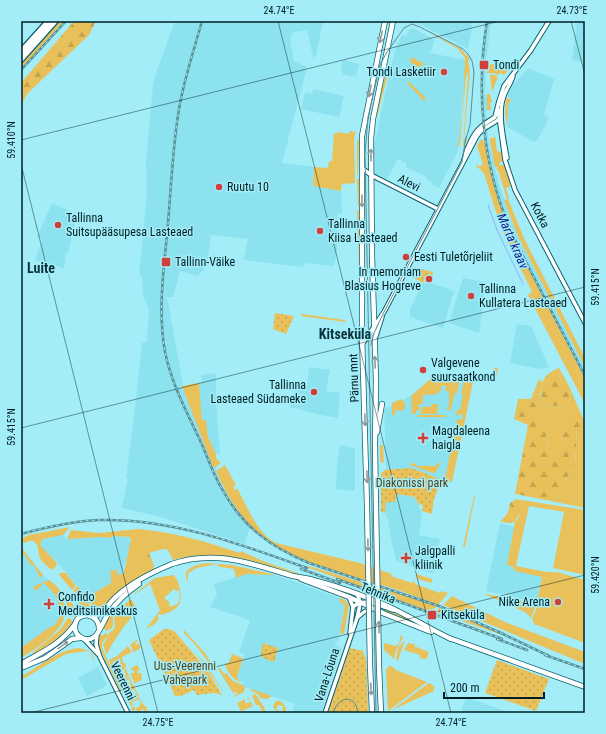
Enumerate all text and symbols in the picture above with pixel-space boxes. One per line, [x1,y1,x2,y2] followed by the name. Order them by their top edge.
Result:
[263,5,295,16] text: 24.74°E
[556,5,588,16] text: 24.73°E
[377,30,385,43] one-way arrow
[493,58,519,72] place label: Tondi
[478,59,490,71] marker: Tondi
[366,65,436,79] place label: Tondi Lasketiir
[439,67,449,77] marker: Tondi Lasketiir
[366,84,374,97] one-way arrow
[6,121,17,159] text: 59.410°N
[367,149,375,162] one-way arrow
[396,172,422,194] street label: Alevi
[227,180,269,194] place label: Ruutu 10
[214,182,224,192] marker: Ruutu 10
[358,194,366,207] one-way arrow
[528,200,553,230] street label: Kotka
[66,211,193,239] place label: Tallinna Suitsupääsupesa Lasteaed
[494,211,532,272] water label: Marta kraav
[328,217,398,245] place label: Tallinna Kiisa Lasteaed
[53,220,63,230] marker: Tallinna Suitsupääsupesa Lasteaed
[315,226,325,236] marker: Tallinna Kiisa Lasteaed
[414,250,493,264] place label: Eesti Tuletõrjeliit
[401,252,411,262] marker: Eesti Tuletõrjeliit
[175,255,235,269] place label: Tallinn-Väike
[160,256,172,268] marker: Tallinn-Väike
[27,260,55,276] district label: Luite
[345,265,421,293] place label: In memoriam Blasius Hogreve
[590,268,601,306] text: 59.415°N
[424,274,434,284] marker: In memoriam Blasius Hogreve
[479,282,567,310] place label: Tallinna Kullatera Lasteaed
[466,291,476,301] marker: Tallinna Kullatera Lasteaed
[319,326,372,342] district label: Kitseküla
[346,353,362,403] street label: Pärnu mnt
[371,356,379,369] one-way arrow
[431,356,495,384] place label: Valgevene suursaatkond
[418,365,428,375] marker: Valgevene suursaatkond
[211,378,306,406] place label: Tallinna Lasteaed Südameke
[309,387,319,397] marker: Tallinna Lasteaed Südameke
[6,408,17,446] text: 59.415°N
[361,413,369,426] one-way arrow
[432,424,490,452] place label: Magdaleena haigla
[417,432,429,444] marker: Magdaleena haigla
[363,470,371,483] one-way arrow
[376,476,449,490] park label: Diakonissi park
[364,538,372,551] one-way arrow
[415,544,455,572] place label: Jalgpalli kliinik
[400,552,412,564] marker: Jalgpalli kliinik
[590,556,601,594] text: 59.420°N
[358,580,398,606] street label: Tehnika
[58,590,138,618] place label: Confido Meditsiinikeskus
[498,595,550,609] place label: Nike Arena
[553,597,563,607] marker: Nike Arena
[43,598,55,610] marker: Confido Meditsiinikeskus
[441,608,485,622] place label: Kitseküla
[426,609,438,621] marker: Kitseküla
[375,621,382,634] one-way arrow
[57,641,68,650] one-way arrow
[312,646,342,704] street label: Vana-Lõuna
[108,659,138,703] street label: Veerenni
[154,659,216,687] park label: Uus-Veerenni Vahepark
[444,674,544,700] scale bar
[450,681,480,695] text: 200 m
[367,682,375,695] one-way arrow
[142,717,174,728] text: 24.75°E
[435,717,467,728] text: 24.74°E

